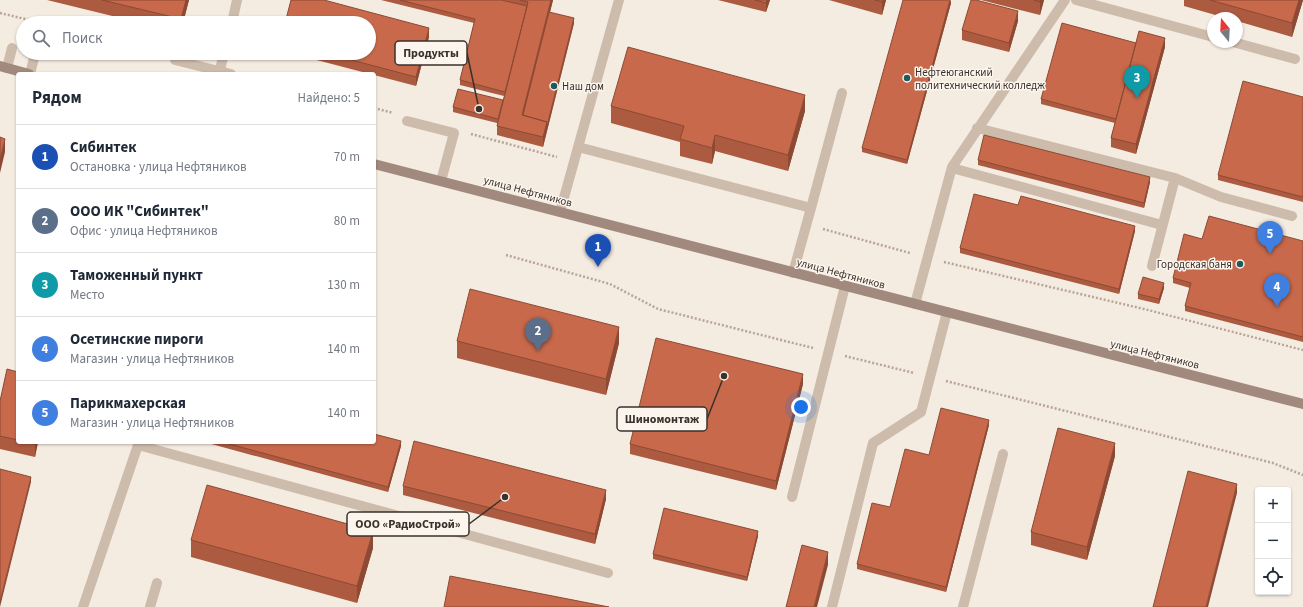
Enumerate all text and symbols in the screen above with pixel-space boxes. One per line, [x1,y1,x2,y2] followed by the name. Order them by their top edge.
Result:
[1207,12,1243,48] north arrow
[16,16,376,60] search box
[30,27,52,49] icon: search
[62,28,103,49] text: Поиск
[395,41,467,65] callout: Продукты
[403,45,459,62] text: Продукты
[915,65,1045,93] place label: Нефтеюганский политехнический колледж
[1124,65,1150,98] pin: 3
[902,73,912,83] marker: Нефтеюганский политехнический колледж
[562,79,604,94] place label: Наш дом
[549,81,559,91] marker: Наш дом
[32,86,82,110] text: Рядом
[298,89,360,107] text: Найдено: 5
[70,137,136,158] text: Сибинтек
[42,148,48,166] text: 1
[334,148,360,166] text: 70 m
[70,158,247,176] text: Остановка · улица Нефтяников
[482,172,574,211] street label: улица Нефтяников
[70,201,209,222] text: ООО ИК "Сибинтек"
[42,212,48,230] text: 2
[334,212,360,230] text: 80 m
[1257,221,1283,254] pin: 5
[70,222,218,240] text: Офис · улица Нефтяников
[585,234,611,267] pin: 1
[795,254,887,293] street label: улица Нефтяников
[1157,257,1232,272] place label: Городская баня
[1235,259,1245,269] marker: Городская баня
[70,265,203,286] text: Таможенный пункт
[1264,274,1290,307] pin: 4
[42,276,48,294] text: 3
[327,276,360,294] text: 130 m
[70,286,105,304] text: Место
[525,318,551,351] pin: 2
[70,329,204,350] text: Осетинские пироги
[1109,336,1201,373] street label: улица Нефтяников
[42,340,48,358] text: 4
[327,340,360,358] text: 140 m
[70,350,234,368] text: Магазин · улица Нефтяников
[70,393,186,414] text: Парикмахерская
[791,397,811,417] your location
[42,404,48,422] text: 5
[327,404,360,422] text: 140 m
[617,407,707,431] callout: Шиномонтаж
[625,411,700,428] text: Шиномонтаж
[70,414,234,432] text: Магазин · улица Нефтяников
[1255,487,1291,595] map controls
[1255,487,1291,523] button: +
[347,512,469,536] callout: ООО «РадиоСтрой»
[355,516,461,533] text: ООО «РадиоСтрой»
[1255,523,1291,559] button: −
[1255,559,1291,595] button: locate

